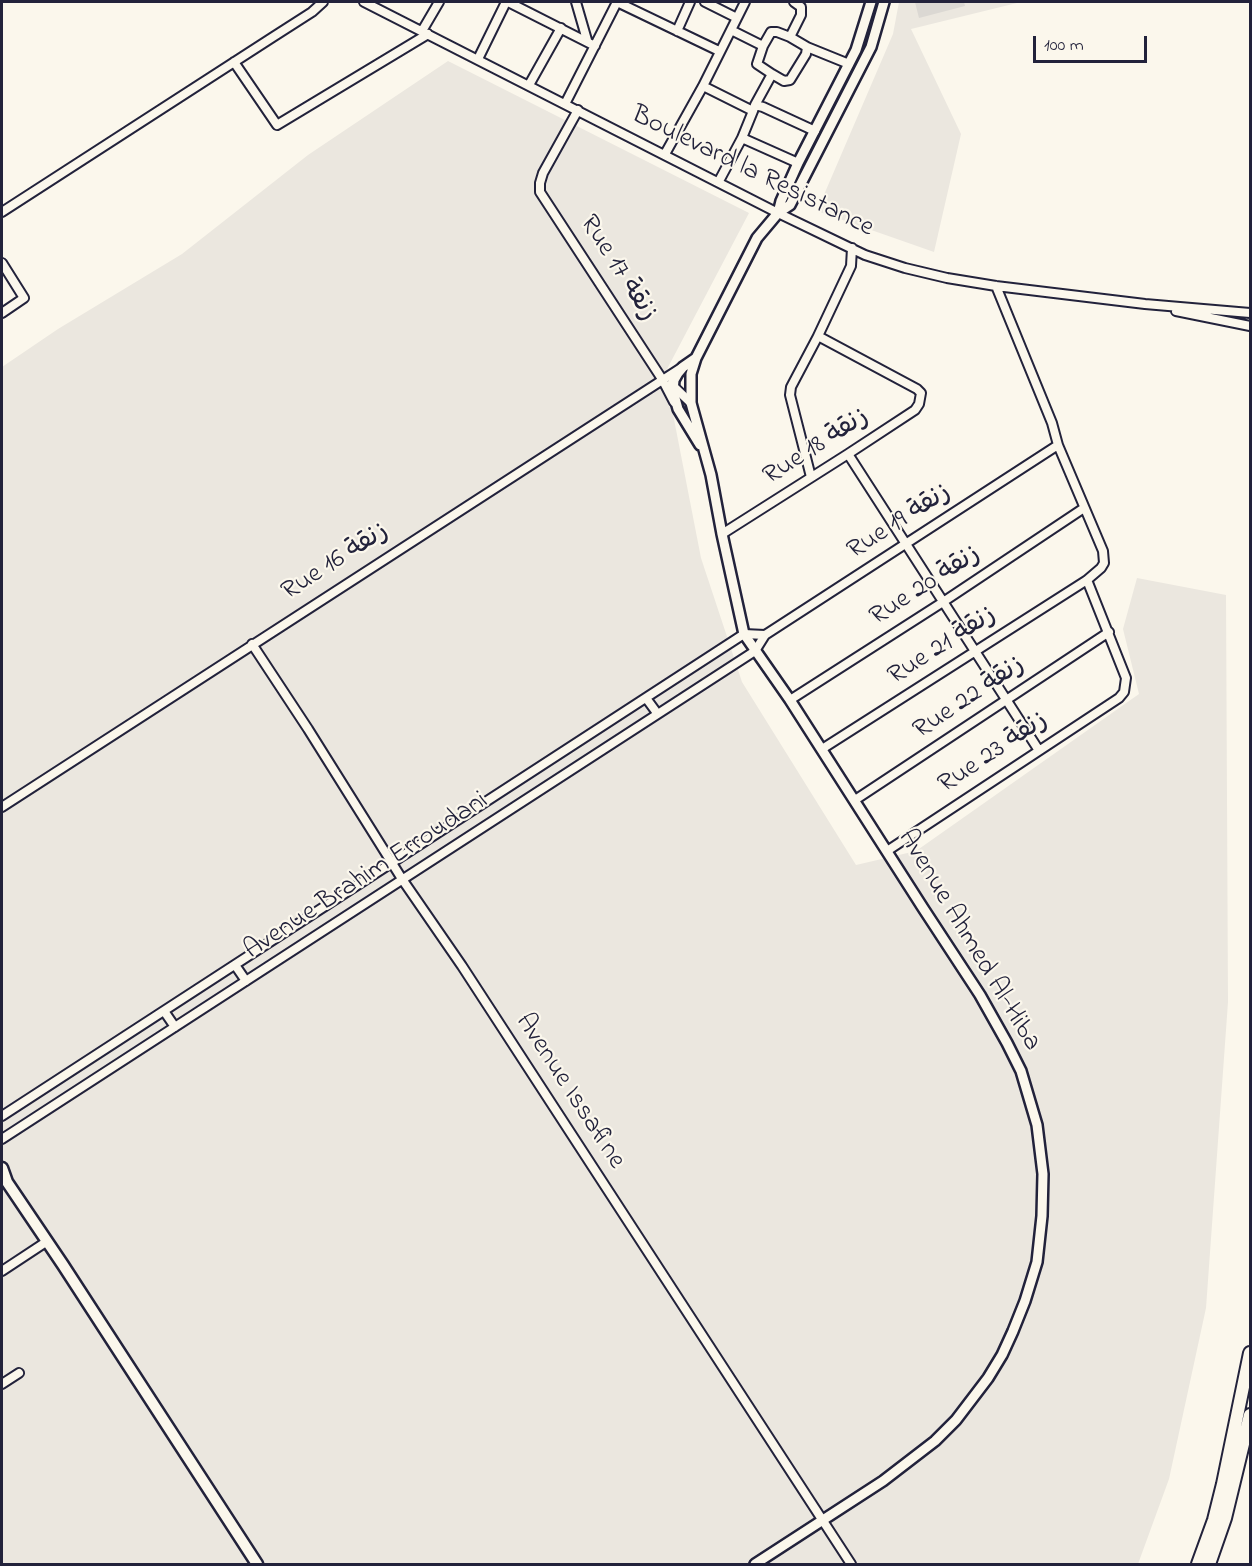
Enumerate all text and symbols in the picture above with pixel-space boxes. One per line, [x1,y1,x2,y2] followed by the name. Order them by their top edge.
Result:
[1036,24,1150,62] scale bar
[1044,33,1084,59] text: 100 m
[625,100,879,246] street label: Boulevard la Resistance
[571,210,663,328] street label: Rue 17 زنقة
[758,402,876,494] street label: Rue 18 زنقة
[842,478,958,568] street label: Rue 19 زنقة
[277,517,395,609] street label: Rue 16 زنقة
[865,539,987,635] street label: Rue 20 زنقة
[883,600,1003,694] street label: Rue 21 زنقة
[908,650,1032,748] street label: Rue 22 زنقة
[933,706,1055,802] street label: Rue 23 زنقة
[239,786,495,968] street label: Avenue Brahim Erroudani
[889,824,1047,1058] street label: Avenue Ahmed Al-Hiba
[507,1008,631,1176] street label: Avenue Issafine

